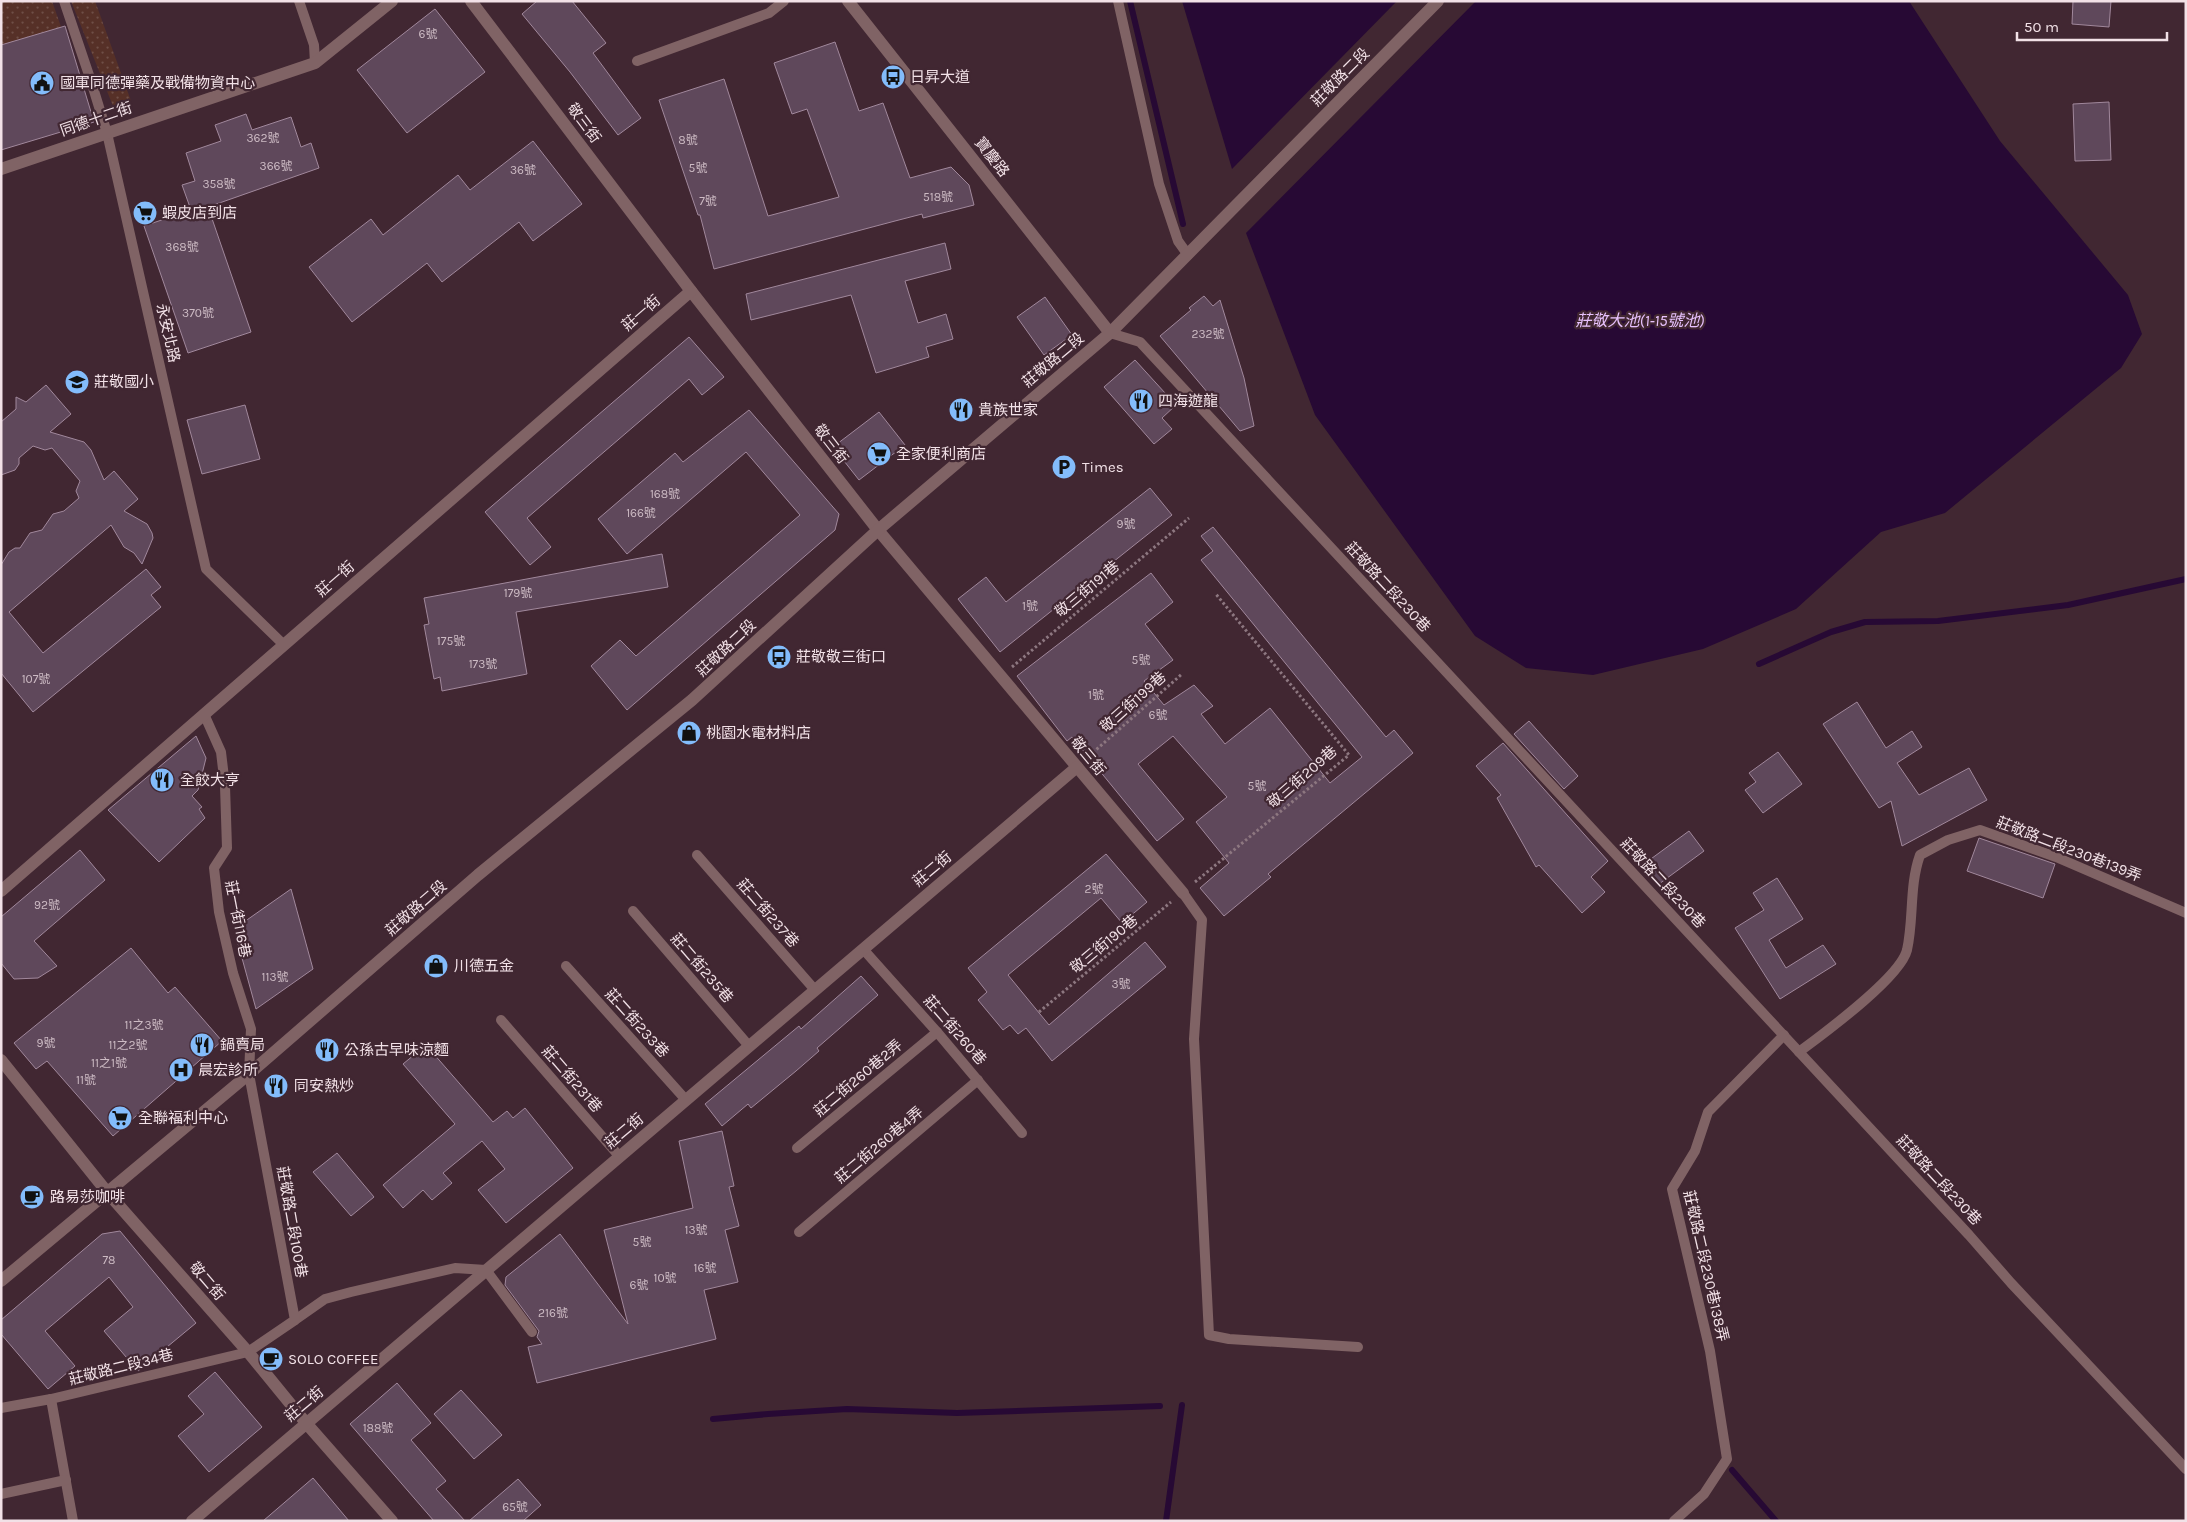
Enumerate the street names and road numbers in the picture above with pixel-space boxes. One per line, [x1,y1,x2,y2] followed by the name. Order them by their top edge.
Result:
[1307,44,1373,110] street label: 莊敬路二段
[58,98,134,140] street label: 同德十二街
[563,100,605,146] street label: 敬三街
[971,134,1013,180] street label: 寶慶路
[618,291,664,335] street label: 莊一街
[152,302,184,364] street label: 永安北路
[1018,329,1088,391] street label: 莊敬路二段
[810,421,852,467] street label: 敬三街
[1342,538,1434,636] street label: 莊敬路二段230巷
[312,557,358,601] street label: 莊一街
[1051,557,1123,621] street label: 敬三街191巷
[692,616,760,680] street label: 莊敬路二段
[1096,668,1170,736] street label: 敬三街199巷
[1067,733,1109,779] street label: 敬三街
[1264,742,1340,812] street label: 敬三街209巷
[1994,813,2144,885] street label: 莊敬路二段230巷139弄
[1617,834,1709,932] street label: 莊敬路二段230巷
[909,848,955,890] street label: 莊二街
[733,875,803,951] street label: 莊二街237巷
[382,877,450,939] street label: 莊敬路二段
[222,879,254,959] street label: 莊一街116巷
[1067,911,1141,977] street label: 敬三街190巷
[667,930,737,1006] street label: 莊二街235巷
[601,985,673,1061] street label: 莊二街233巷
[920,992,990,1068] street label: 莊二街260巷
[810,1036,906,1120] street label: 莊二街260巷2弄
[538,1042,606,1116] street label: 莊二街231巷
[831,1103,927,1187] street label: 莊二街260巷4弄
[601,1110,647,1152] street label: 莊二街
[1893,1131,1985,1229] street label: 莊敬路二段230巷
[273,1165,311,1279] street label: 莊敬路二段100巷
[1680,1189,1732,1343] street label: 莊敬路二段230巷138弄
[185,1258,229,1304] street label: 敬二街
[67,1345,175,1389] street label: 莊敬路二段34巷
[281,1383,327,1425] street label: 莊二街

